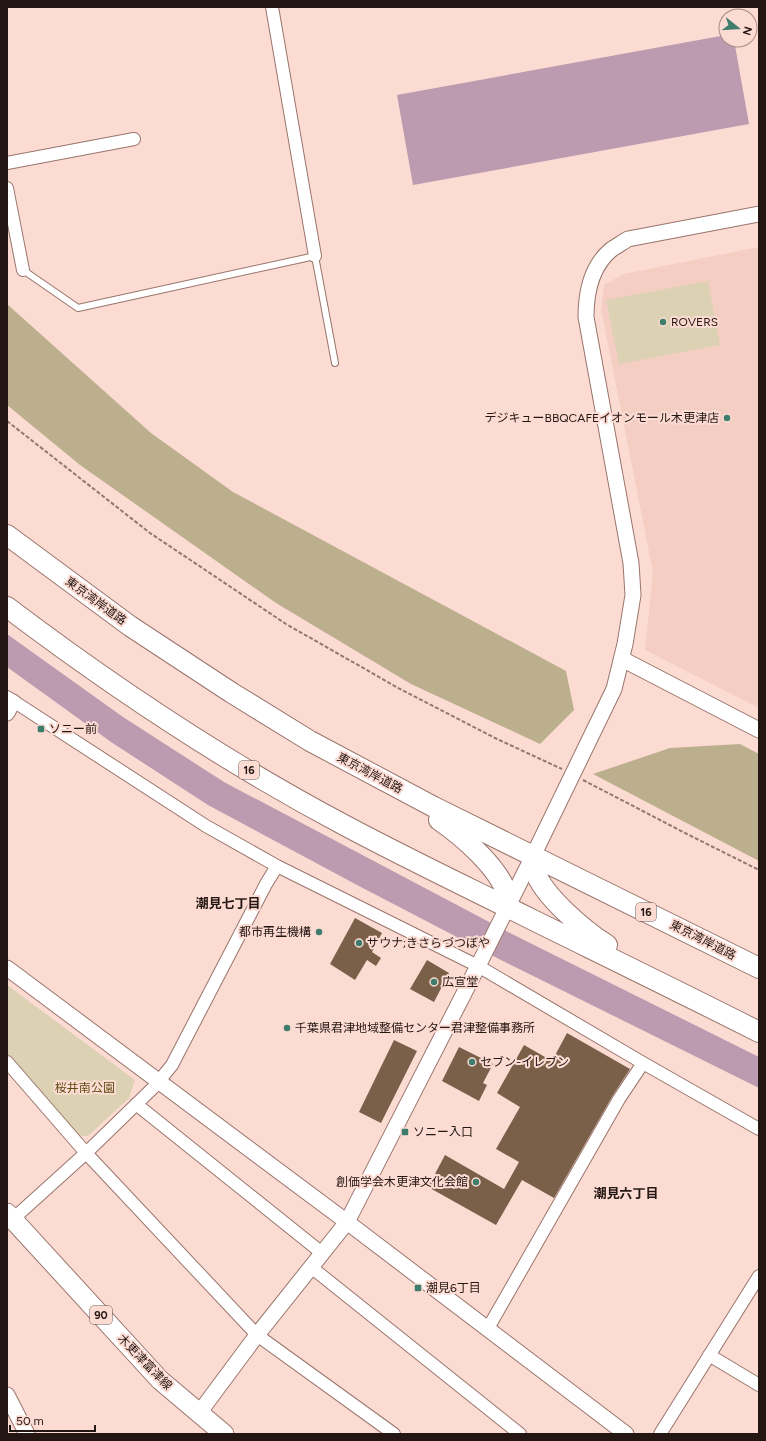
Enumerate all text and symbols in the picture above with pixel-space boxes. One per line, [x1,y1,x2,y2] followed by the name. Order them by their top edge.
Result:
[718,8,758,48] north arrow
[740,25,755,37] text: N
[671,315,718,329] place label: ROVERS
[658,317,668,327] marker: ROVERS
[485,411,719,425] place label: デジキューBBQCAFEイオンモール木更津店
[722,413,732,423] marker: デジキューBBQCAFEイオンモール木更津店
[63,574,129,628] street label: 東京湾岸道路
[49,722,97,736] place label: ソニー前
[36,724,46,734] marker: ソニー前
[335,750,405,796] street label: 東京湾岸道路
[239,761,259,779] road number: 16
[195,896,261,911] district label: 潮見七丁目
[636,903,656,921] road number: 16
[668,917,738,963] street label: 東京湾岸道路
[239,925,311,939] place label: 都市再生機構
[314,927,324,937] marker: 都市再生機構
[367,936,490,950] place label: サウナ;きさらづつぼや
[354,938,364,948] marker: サウナ;きさらづつぼや
[442,975,478,989] place label: 広宣堂
[429,977,439,987] marker: 広宣堂
[295,1021,535,1035] place label: 千葉県君津地域整備センター君津整備事務所
[282,1023,292,1033] marker: 千葉県君津地域整備センター君津整備事務所
[480,1055,569,1069] place label: セブン-イレブン
[467,1057,477,1067] marker: セブン-イレブン
[55,1081,115,1095] park label: 桜井南公園
[413,1125,473,1139] place label: ソニー入口
[400,1127,410,1137] marker: ソニー入口
[336,1175,468,1189] place label: 創価学会木更津文化会館
[471,1177,481,1187] marker: 創価学会木更津文化会館
[593,1186,659,1201] district label: 潮見六丁目
[426,1281,481,1295] place label: 潮見6丁目
[413,1283,423,1293] marker: 潮見6丁目
[90,1306,112,1324] road number: 90
[115,1331,175,1393] street label: 木更津富津線
[10,1407,95,1433] scale bar
[16,1414,44,1428] text: 50 m

